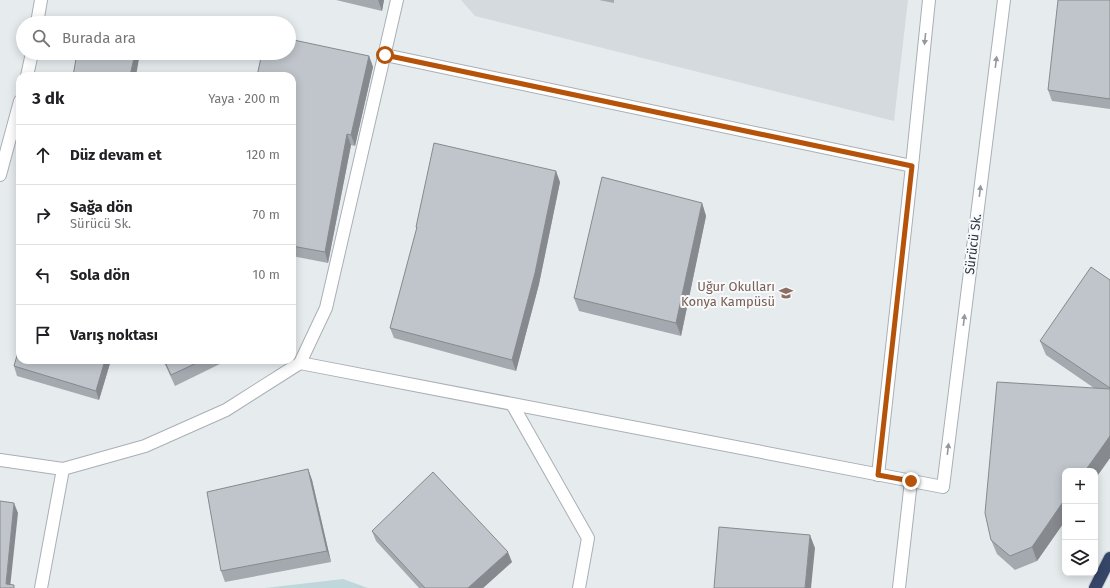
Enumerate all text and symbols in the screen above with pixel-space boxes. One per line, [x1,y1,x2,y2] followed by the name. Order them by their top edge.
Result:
[16,16,296,60] search box
[30,27,52,49] icon: search
[62,29,136,47] text: Burada ara
[922,33,928,45] one-way arrow
[376,46,394,64] route start
[993,56,999,68] one-way arrow
[32,88,64,109] text: 3 dk
[208,91,280,106] text: Yaya · 200 m
[32,144,54,166] icon: ahead
[70,146,162,164] text: Düz devam et
[246,147,280,162] text: 120 m
[977,185,983,197] one-way arrow
[70,198,133,216] text: Sağa dön
[32,204,54,226] icon: right
[253,207,280,222] text: 70 m
[962,213,984,275] street label: Sürücü Sk.
[70,216,131,231] text: Sürücü Sk.
[32,264,54,286] icon: left
[70,266,130,284] text: Sola dön
[253,267,280,282] text: 10 m
[681,279,775,309] place label: Uğur Okulları Konya Kampüsü
[778,285,794,301] school or university icon: Uğur Okulları Konya Kampüsü
[961,314,967,326] one-way arrow
[32,324,54,346] icon: arrive
[70,326,158,344] text: Varış noktası
[944,443,951,455] one-way arrow
[1062,468,1098,576] map controls
[1062,468,1098,504] button: +
[902,472,920,490] route end
[1062,504,1098,540] button: −
[1062,540,1098,576] button: layers

